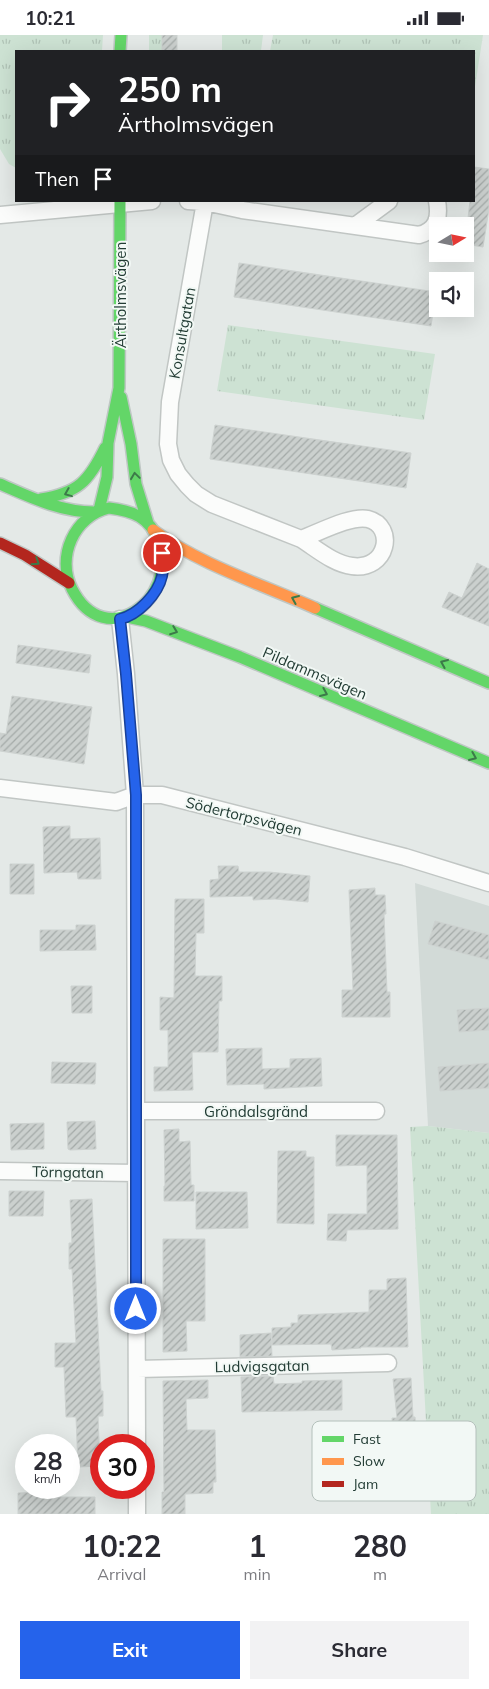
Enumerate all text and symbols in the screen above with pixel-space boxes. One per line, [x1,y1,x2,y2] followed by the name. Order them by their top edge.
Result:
[25,6,75,30] text: 10:21
[118,67,222,111] text: 250 m
[35,70,100,135] icon: right
[118,110,274,138] text: Ärtholmsvägen
[89,165,117,193] icon: arrive
[35,167,79,191] text: Then
[429,217,474,263] north arrow
[429,217,474,317] map controls
[111,242,130,348] street label: Ärtholmsvägen
[429,272,474,317] button: sound
[165,286,199,380] street label: Konsultgatan
[131,472,141,481] one-way arrow
[64,486,73,497] one-way arrow
[141,532,183,574] pin
[148,539,176,567] icon: arrive
[30,555,39,565] one-way arrow
[291,594,300,605] one-way arrow
[169,625,177,635] one-way arrow
[260,642,370,704] street label: Pildammsvägen
[440,659,449,670] one-way arrow
[319,687,328,698] one-way arrow
[469,751,477,761] one-way arrow
[184,792,304,840] street label: Södertorpsvägen
[204,1102,308,1121] street label: Gröndalsgränd
[32,1162,104,1182] street label: Törngatan
[109,1282,161,1334] position arrow
[214,1356,310,1376] street label: Ludvigsgatan
[312,1421,476,1501] legend
[353,1430,381,1448] text: Fast
[90,1434,155,1499] speed limit sign: 30
[32,1445,63,1476] text: 28
[353,1452,385,1470] text: Slow
[34,1471,61,1486] text: km/h
[353,1475,378,1493] text: Jam
[82,1527,162,1565] text: 10:22
[248,1527,266,1565] text: 1
[353,1527,407,1565] text: 280
[97,1564,146,1584] text: Arrival
[244,1564,271,1584] text: min
[373,1564,387,1584] text: m
[20,1621,240,1679] button: Exit
[250,1621,469,1679] button: Share

